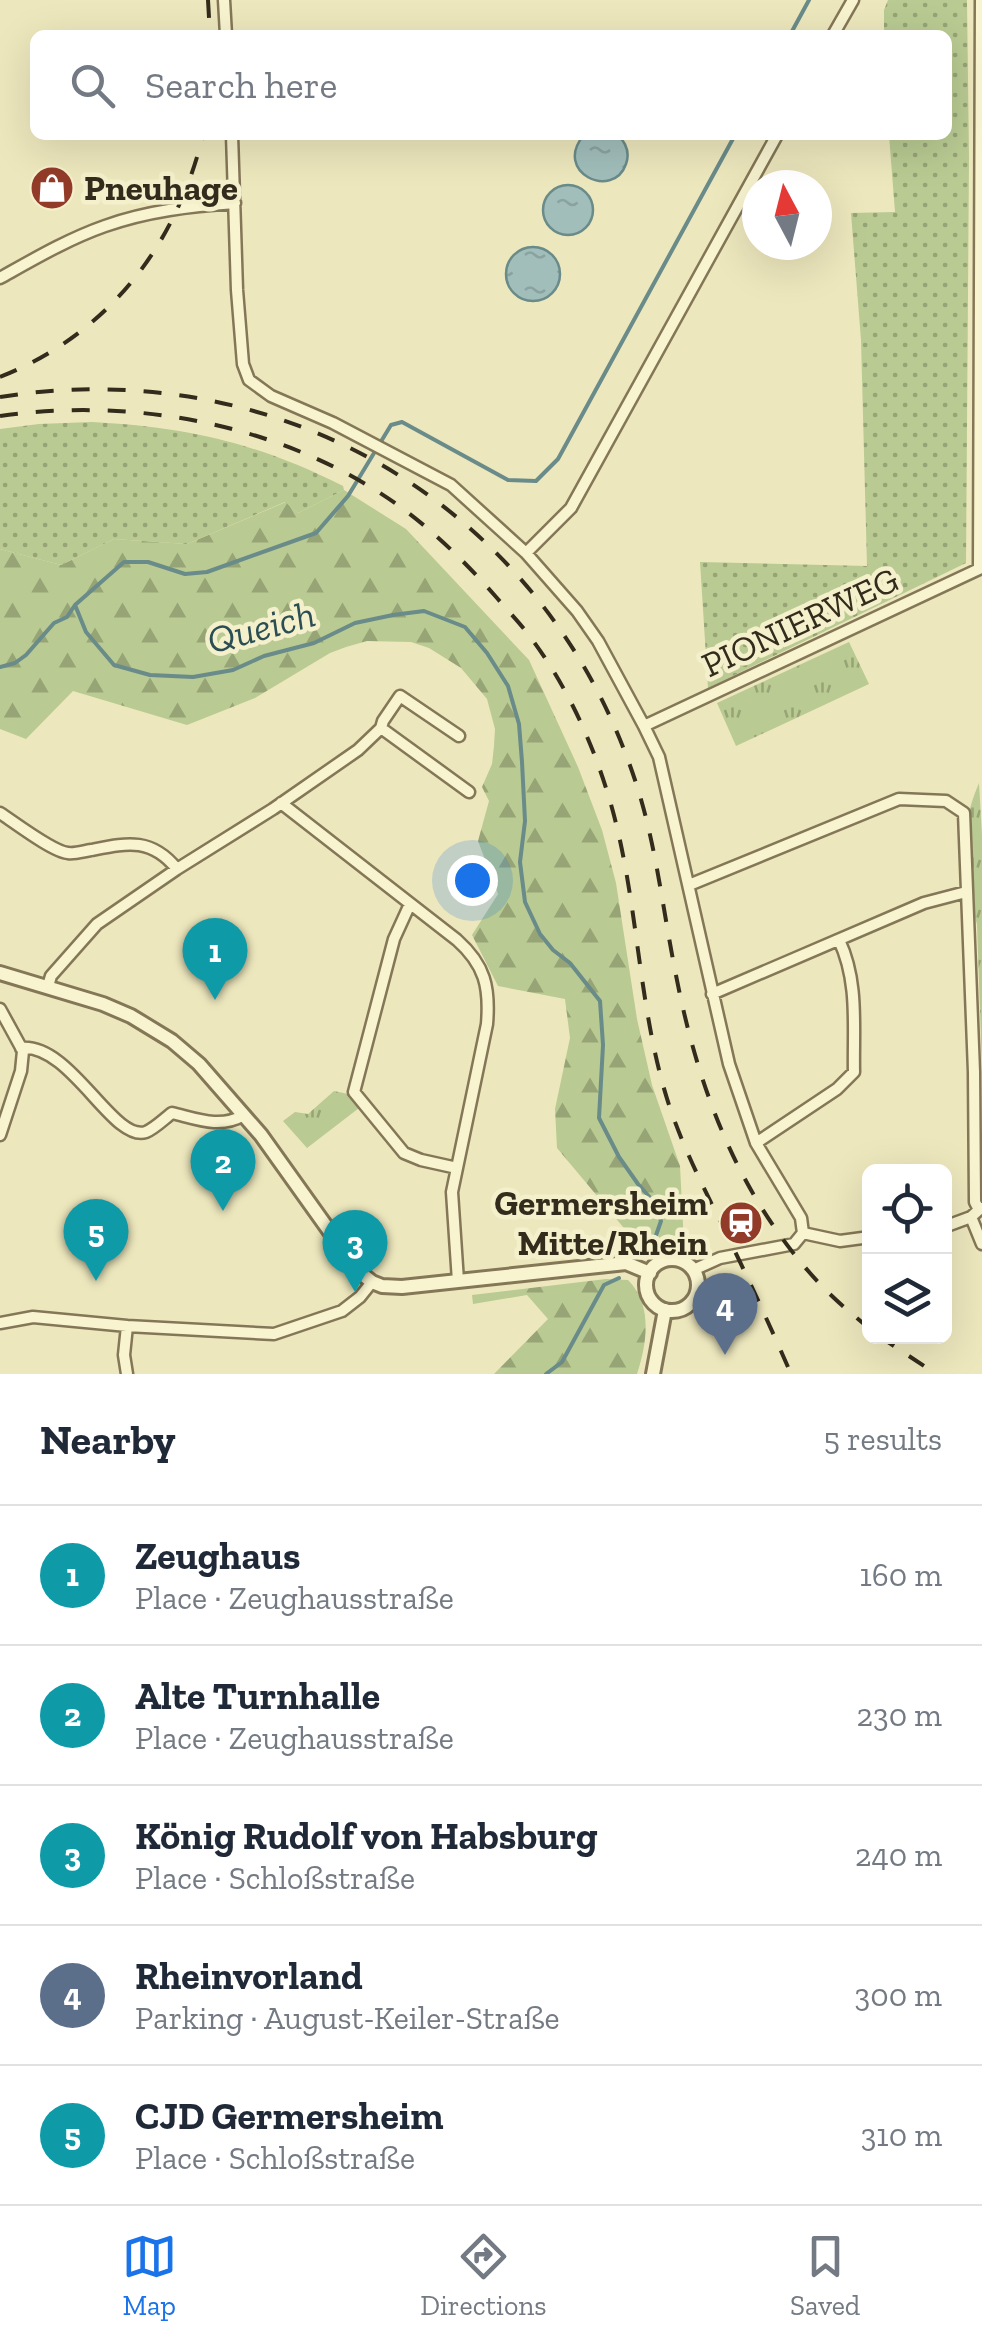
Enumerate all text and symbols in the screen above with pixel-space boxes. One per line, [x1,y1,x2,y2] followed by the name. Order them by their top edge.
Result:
[30,30,952,140] search box
[65,58,120,113] icon: search
[145,62,337,108] text: Search here
[29,165,75,211] shop icon: Pneuhage
[84,167,238,209] place label: Pneuhage
[742,170,832,260] north arrow
[695,558,905,686] street label: PIONIERWEG
[202,591,320,663] water label: Queich
[447,855,498,906] your location
[182,918,248,1000] pin: 1
[190,1128,256,1211] pin: 2
[862,1164,952,1344] map controls
[862,1164,952,1254] button: locate
[494,1182,708,1264] place label: Germersheim Mitte/Rhein
[64,1198,128,1281] pin: 5
[718,1200,764,1246] station icon: Germersheim Mitte/Rhein
[322,1210,388,1292] pin: 3
[862,1254,952,1344] button: layers
[692,1272,758,1355] pin: 4
[40,1414,176,1465] text: Nearby
[824,1420,942,1458] text: 5 results
[135,1533,300,1579] text: Zeughaus
[66,1556,79,1594] text: 1
[859,1556,942,1594] text: 160 m
[135,1579,454,1617] text: Place · Zeughausstraße
[135,1673,380,1719] text: Alte Turnhalle
[64,1696,81,1734] text: 2
[857,1696,942,1734] text: 230 m
[135,1719,454,1757] text: Place · Zeughausstraße
[135,1813,598,1859] text: König Rudolf von Habsburg
[64,1836,81,1874] text: 3
[855,1836,942,1874] text: 240 m
[135,1859,415,1897] text: Place · Schloßstraße
[135,1953,363,1999] text: Rheinvorland
[63,1976,82,2014] text: 4
[855,1976,942,2014] text: 300 m
[135,1999,560,2037] text: Parking · August-Keiler-Straße
[135,2093,444,2139] text: CJD Germersheim
[64,2116,81,2154] text: 5
[861,2116,942,2154] text: 310 m
[135,2139,415,2177] text: Place · Schloßstraße
[122,2229,177,2322] tab: Map
[420,2229,547,2322] tab: Directions
[790,2229,860,2322] tab: Saved

